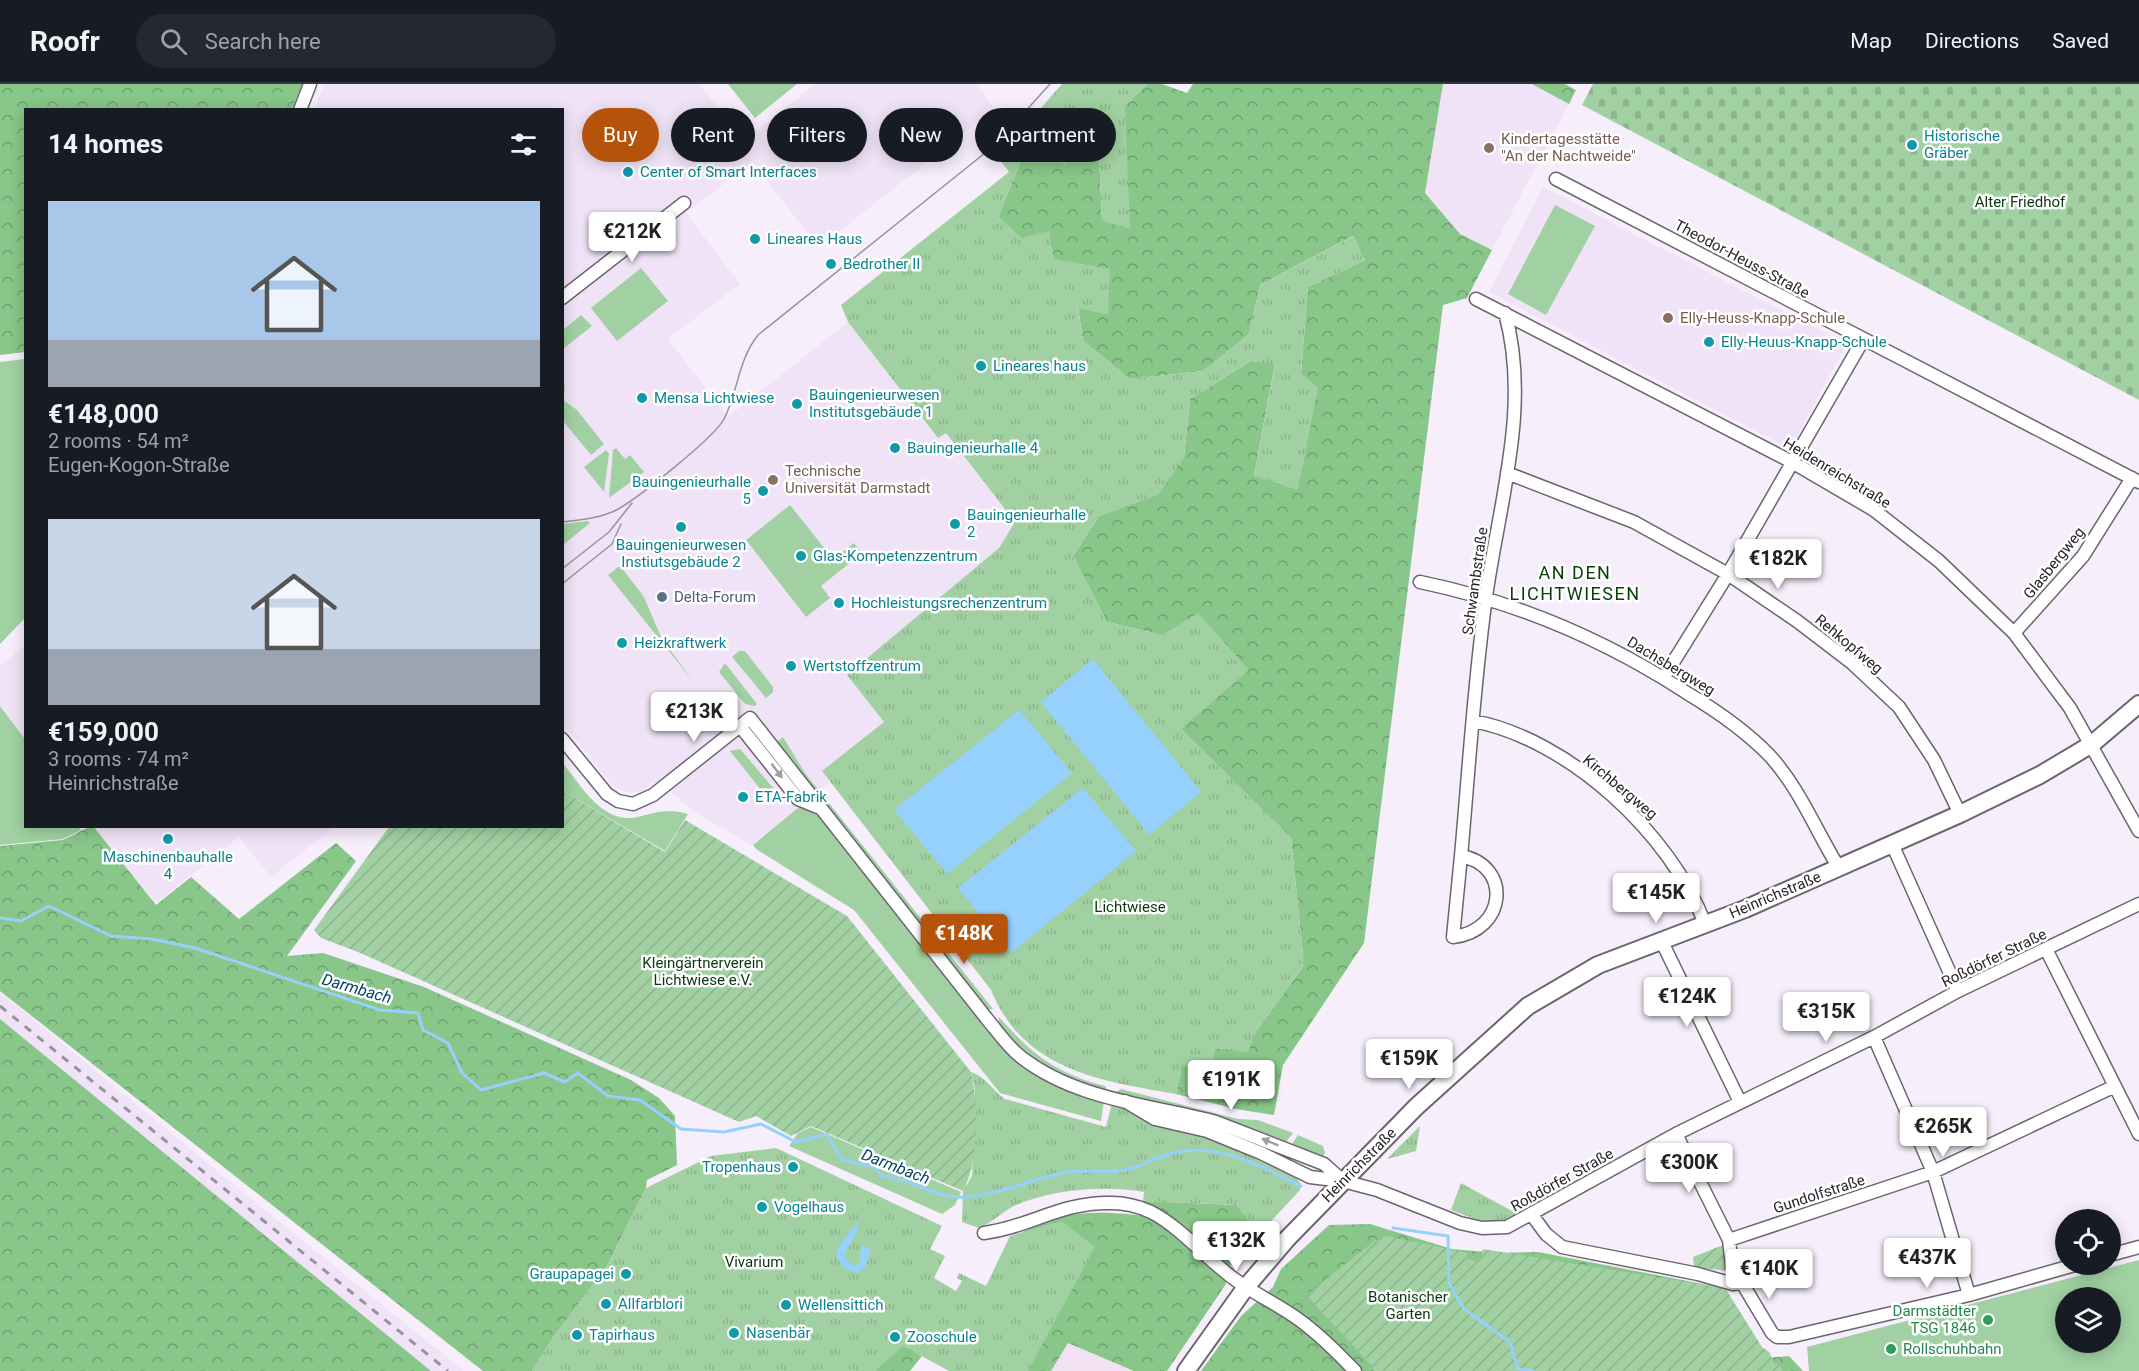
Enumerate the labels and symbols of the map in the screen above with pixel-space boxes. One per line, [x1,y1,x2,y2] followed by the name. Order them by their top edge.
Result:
[1924,127,2000,162] place label: Historische Gräber
[1501,130,1636,165] place label: Kindertagesstätte "An der Nachtweide"
[1905,138,1919,152] marker: Historische Gräber
[1482,141,1496,155] marker: Kindertagesstätte "An der Nachtweide"
[640,163,817,181] place label: Center of Smart Interfaces
[621,165,635,179] marker: Center of Smart Interfaces
[1975,193,2066,211] park label: Alter Friedhof
[590,212,674,263] pin: €212K
[1671,216,1813,302] street label: Theodor-Heuss-Straße
[767,230,862,248] place label: Lineares Haus
[748,232,762,246] marker: Lineares Haus
[843,255,920,273] place label: Bedrother II
[824,257,838,271] marker: Bedrother II
[1680,309,1845,327] place label: Elly-Heuss-Knapp-Schule
[1661,311,1675,325] marker: Elly-Heuss-Knapp-Schule
[1721,333,1887,351] place label: Elly-Heuus-Knapp-Schule
[1702,335,1716,349] marker: Elly-Heuus-Knapp-Schule
[993,357,1086,375] place label: Lineares haus
[974,359,988,373] marker: Lineares haus
[809,386,940,421] place label: Bauingenieurwesen Institutsgebäude 1
[654,389,774,407] place label: Mensa Lichtwiese
[635,391,649,405] marker: Mensa Lichtwiese
[790,397,804,411] marker: Bauingenieurwesen Institutsgebäude 1
[1780,434,1894,512] street label: Heidenreichstraße
[907,439,1039,457] place label: Bauingenieurhalle 4
[888,441,902,455] marker: Bauingenieurhalle 4
[785,462,930,497] place label: Technische Universität Darmstadt
[632,473,751,508] place label: Bauingenieurhalle 5
[766,473,780,487] marker: Technische Universität Darmstadt
[756,484,770,498] marker: Bauingenieurhalle 5
[967,506,1086,541] place label: Bauingenieurhalle 2
[948,517,962,531] marker: Bauingenieurhalle 2
[674,520,688,534] marker: Bauingenieurwesen Instiutsgebäude 2
[2020,523,2088,603] street label: Glasbergweg
[1459,526,1491,636] street label: Schwambstraße
[616,536,746,571] place label: Bauingenieurwesen Instiutsgebäude 2
[1736,539,1820,590] pin: €182K
[813,547,978,565] place label: Glas-Kompetenzzentrum
[794,549,808,563] marker: Glas-Kompetenzzentrum
[1509,562,1641,604] district label: AN DEN LICHTWIESEN
[674,588,756,606] place label: Delta-Forum
[655,590,669,604] marker: Delta-Forum
[851,594,1047,612] place label: Hochleistungsrechenzentrum
[832,596,846,610] marker: Hochleistungsrechenzentrum
[1811,610,1887,678] street label: Rehkopfweg
[1624,633,1718,699] street label: Dachsbergweg
[634,634,727,652] place label: Heizkraftwerk
[615,636,629,650] marker: Heizkraftwerk
[803,657,921,675] place label: Wertstoffzentrum
[784,659,798,673] marker: Wertstoffzentrum
[652,692,736,743] pin: €213K
[1579,751,1661,823] street label: Kirchbergweg
[770,764,782,779] one-way arrow
[755,788,827,806] place label: ETA-Fabrik
[736,790,750,804] marker: ETA-Fabrik
[161,832,175,846] marker: Maschinenbauhalle 4
[103,848,233,883] place label: Maschinenbauhalle 4
[1726,868,1824,922] street label: Heinrichstraße
[1614,873,1698,924] pin: €145K
[1094,898,1166,916] park label: Lichtwiese
[922,914,1006,965] pin: €148K
[1939,925,2049,991] street label: Roßdörfer Straße
[642,954,764,989] park label: Kleingärtnerverein Lichtwiese e.V.
[320,970,394,1007] water label: Darmbach
[1645,977,1729,1028] pin: €124K
[1784,992,1868,1043] pin: €315K
[1367,1039,1451,1090] pin: €159K
[1189,1060,1273,1111] pin: €191K
[1901,1107,1985,1158] pin: €265K
[1318,1124,1400,1206] street label: Heinrichstraße
[1261,1137,1279,1147] one-way arrow
[1647,1143,1731,1194] pin: €300K
[1508,1144,1616,1216] street label: Roßdörfer Straße
[859,1145,933,1188] water label: Darmbach
[702,1158,781,1176] place label: Tropenhaus
[786,1160,800,1174] marker: Tropenhaus
[1771,1171,1867,1217] street label: Gundolfstraße
[774,1198,844,1216] place label: Vogelhaus
[755,1200,769,1214] marker: Vogelhaus
[1194,1221,1278,1272] pin: €132K
[1885,1238,1969,1289] pin: €437K
[1727,1249,1811,1300] pin: €140K
[725,1253,783,1271] park label: Vivarium
[529,1265,614,1283] place label: Graupapagei
[619,1267,633,1281] marker: Graupapagei
[1368,1288,1448,1323] park label: Botanischer Garten
[618,1295,683,1313] place label: Allfarblori
[798,1296,884,1314] place label: Wellensittich
[599,1297,613,1311] marker: Allfarblori
[779,1298,793,1312] marker: Wellensittich
[1893,1302,1976,1337] place label: Darmstädter TSG 1846
[1981,1313,1995,1327] marker: Darmstädter TSG 1846
[746,1324,811,1342] place label: Nasenbär
[589,1326,655,1344] place label: Tapirhaus
[727,1326,741,1340] marker: Nasenbär
[570,1328,584,1342] marker: Tapirhaus
[907,1328,977,1346] place label: Zooschule
[888,1330,902,1344] marker: Zooschule
[1903,1340,2002,1358] place label: Rollschuhbahn
[1884,1342,1898,1356] marker: Rollschuhbahn

